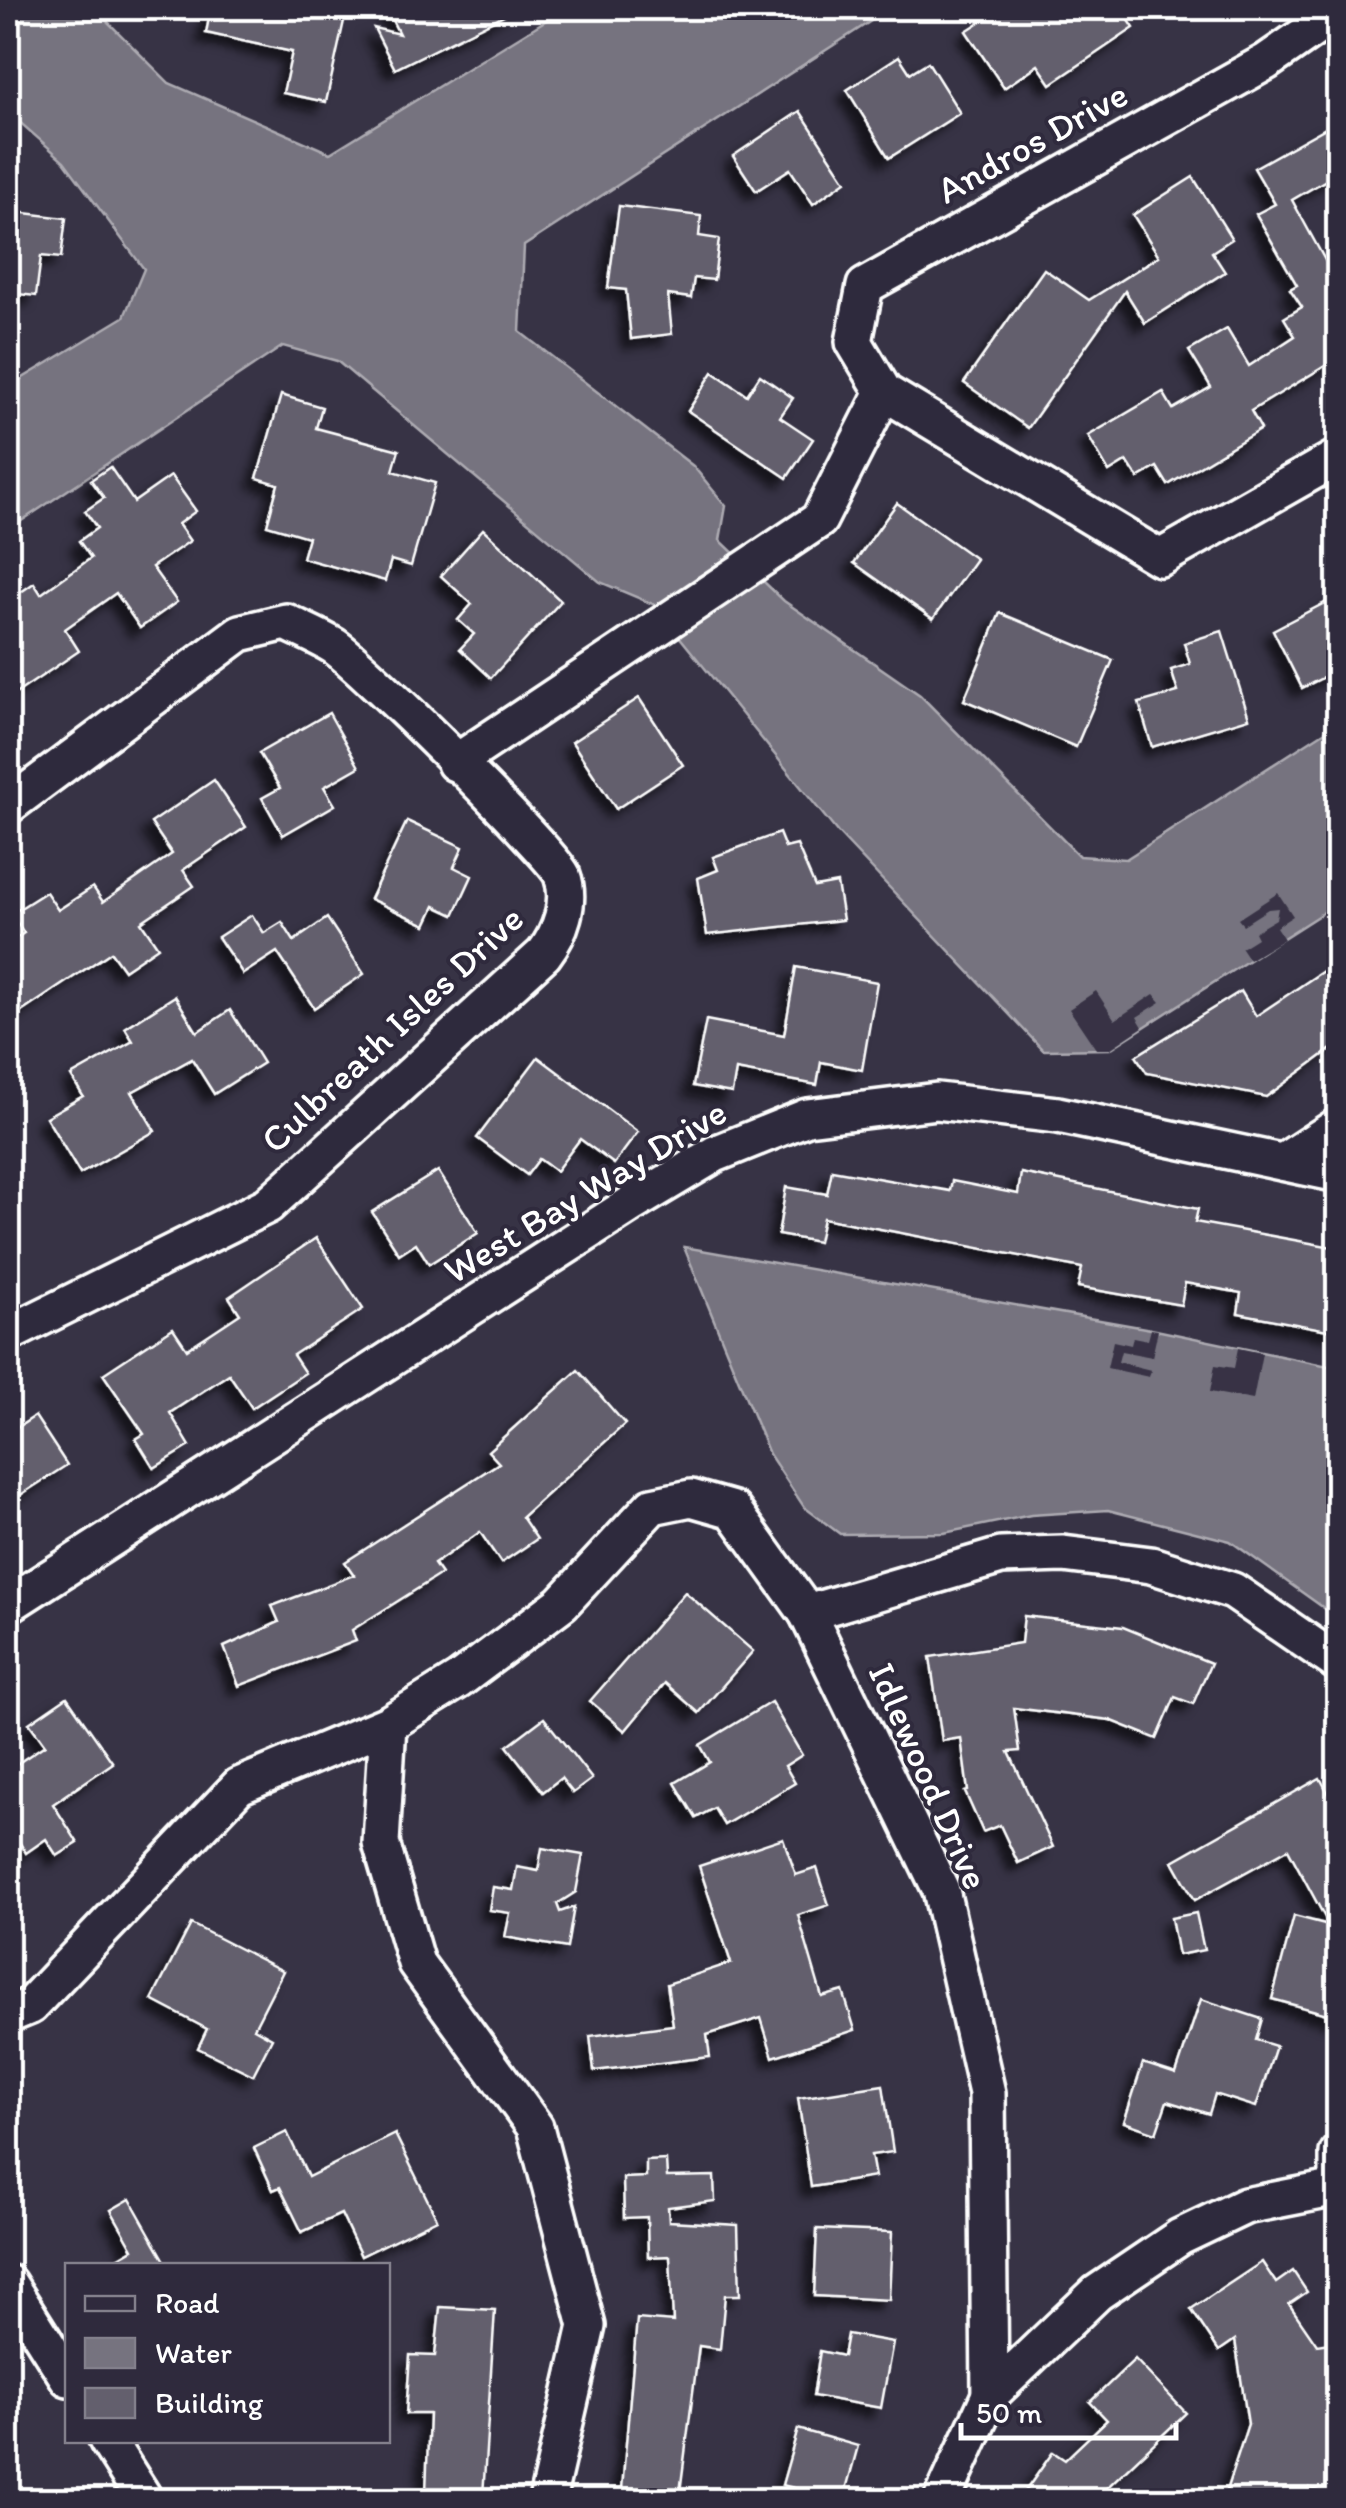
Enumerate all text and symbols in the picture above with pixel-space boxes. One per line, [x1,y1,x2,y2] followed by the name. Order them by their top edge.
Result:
[928,71,1136,213] street label: Andros Drive
[251,895,533,1163] street label: Culbreath Isles Drive
[435,1088,735,1294] street label: West Bay Way Drive
[859,1656,999,1896] street label: Idlewood Drive
[65,2263,390,2443] legend
[155,2284,220,2321] text: Road
[155,2334,233,2371] text: Water
[961,2378,1176,2440] scale bar
[155,2384,264,2421] text: Building
[976,2394,1042,2431] text: 50 m

